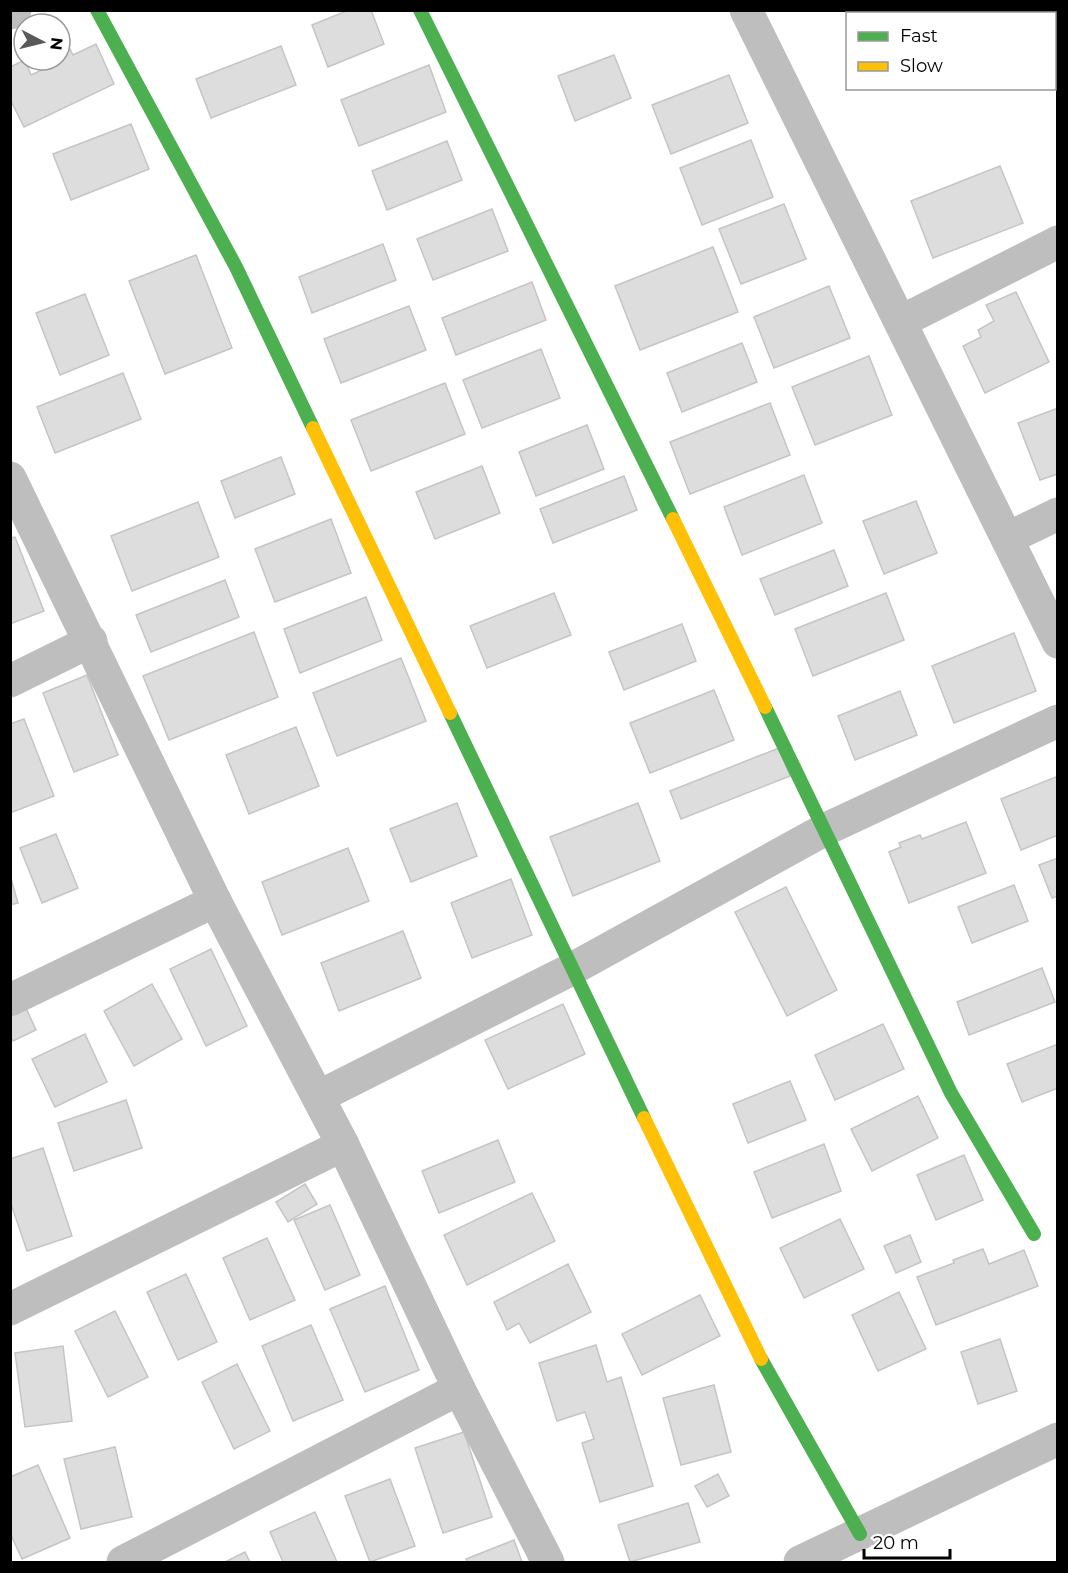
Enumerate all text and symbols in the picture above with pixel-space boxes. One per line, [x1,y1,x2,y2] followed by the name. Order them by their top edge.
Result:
[12,12,72,72] north arrow
[846,12,1056,90] legend
[900,25,938,47] text: Fast
[46,36,67,51] text: N
[900,55,943,77] text: Slow
[864,1522,950,1560] scale bar
[873,1532,919,1554] text: 20 m

